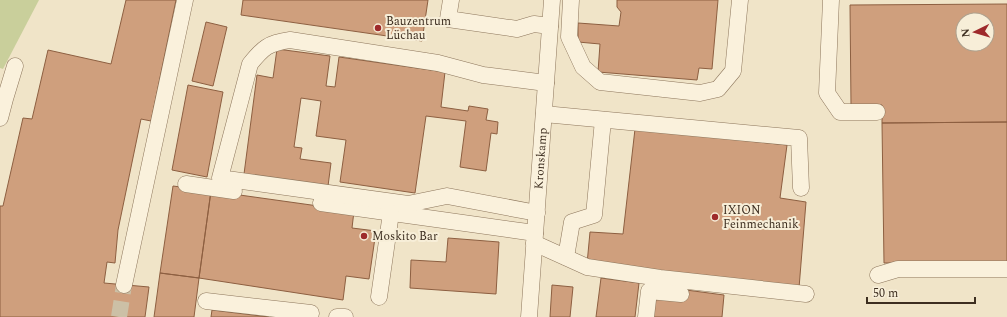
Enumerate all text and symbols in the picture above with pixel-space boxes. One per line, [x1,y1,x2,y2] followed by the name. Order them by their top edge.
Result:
[386,12,451,45] place label: Bauzentrum Lüchau
[955,12,995,52] north arrow
[373,23,383,33] marker: Bauzentrum Lüchau
[957,28,974,38] text: N
[529,127,553,190] street label: Kronskamp
[723,201,799,234] place label: IXION Feinmechanik
[710,212,720,222] marker: IXION Feinmechanik
[372,227,438,246] place label: Moskito Bar
[359,231,369,241] marker: Moskito Bar
[867,279,975,305] scale bar
[873,284,898,303] text: 50 m

